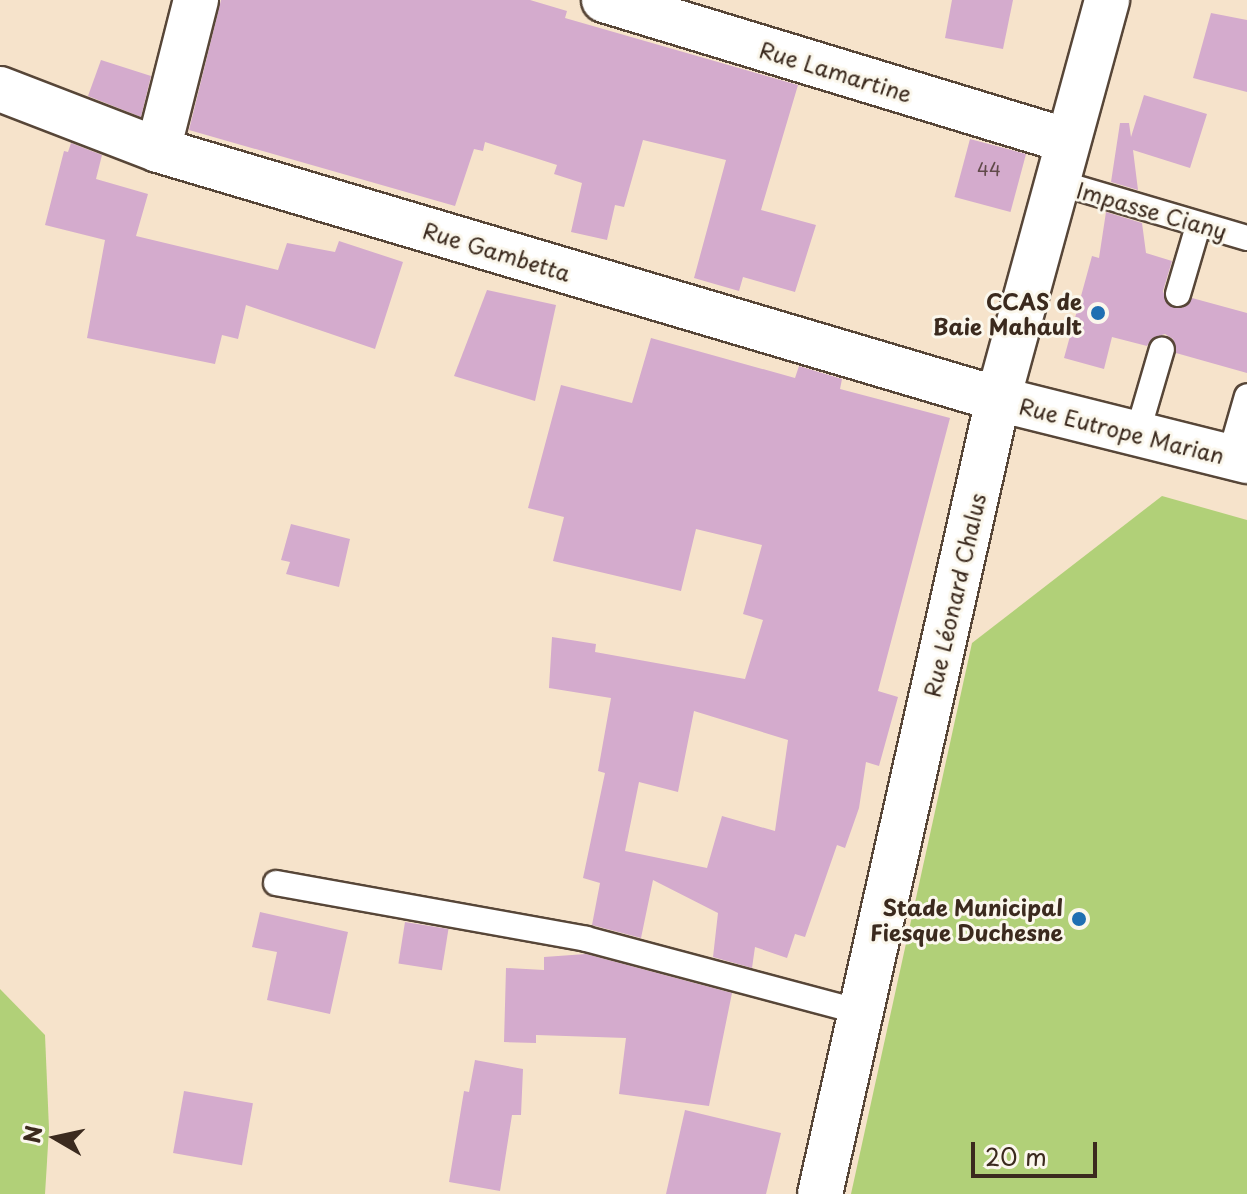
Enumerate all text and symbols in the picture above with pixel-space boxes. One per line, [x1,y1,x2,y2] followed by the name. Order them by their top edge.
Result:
[756,35,916,107] street label: Rue Lamartine
[977,158,1001,180] house number: 44
[1074,176,1230,244] street label: Impasse Ciany
[419,216,575,286] street label: Rue Gambetta
[932,287,1082,338] place label: CCAS de Baie Mahault
[1089,304,1107,322] marker: CCAS de Baie Mahault
[1016,392,1228,468] street label: Rue Eutrope Marian
[917,489,991,701] street label: Rue Léonard Chalus
[868,893,1063,944] place label: Stade Municipal Fiesque Duchesne
[1070,910,1088,928] marker: Stade Municipal Fiesque Duchesne
[16,1098,96,1178] north arrow
[14,1123,49,1145] text: N
[975,1126,1101,1176] scale bar
[985,1138,1047,1174] text: 20 m

